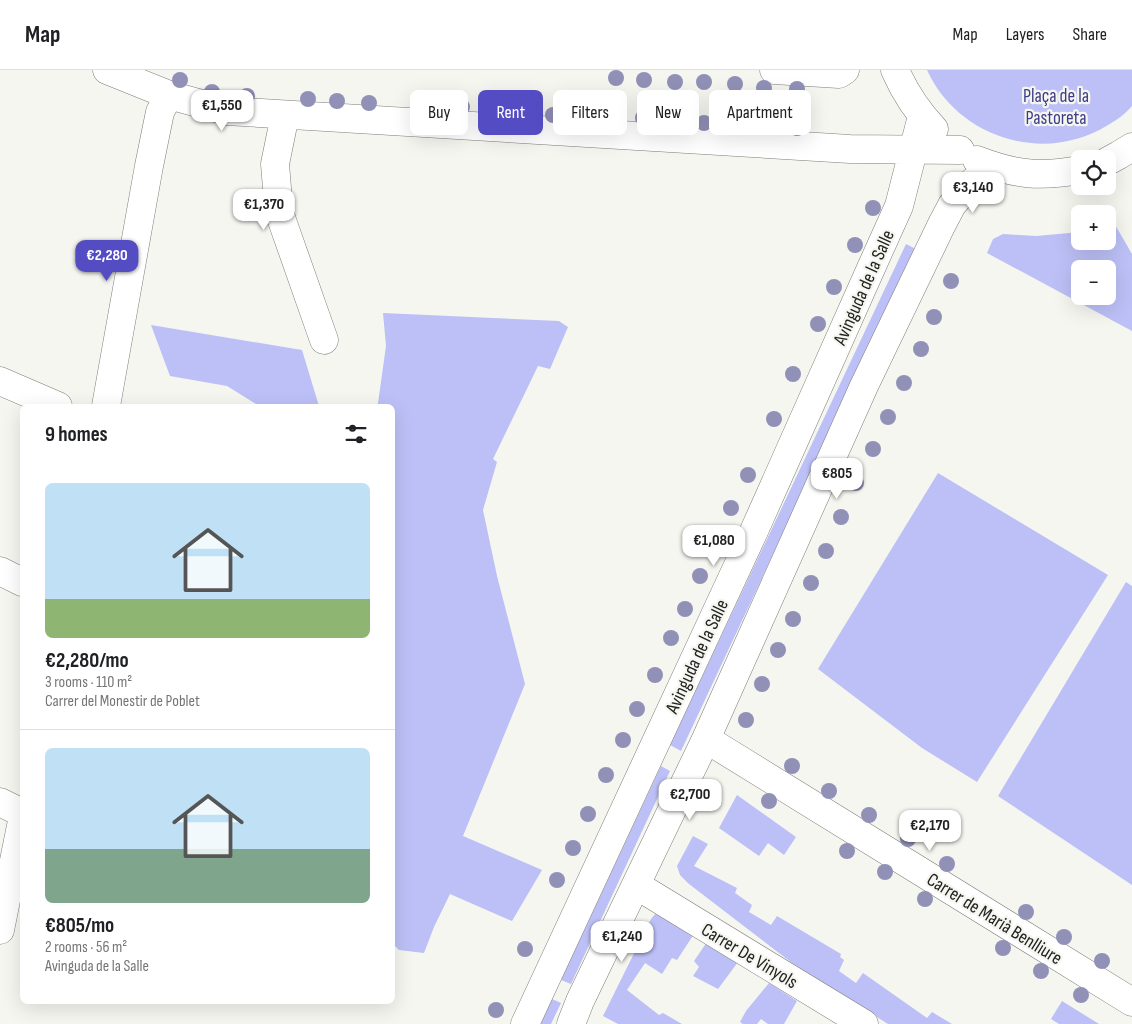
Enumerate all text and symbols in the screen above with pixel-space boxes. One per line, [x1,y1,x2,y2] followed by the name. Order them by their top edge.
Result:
[25,20,60,49] text: Map
[953,24,978,45] text: Map
[1006,24,1045,45] text: Layers
[1073,24,1107,45] text: Share
[1023,85,1089,130] park label: Plaça de la Pastoreta
[181,90,263,132] pin: €1,550
[410,90,468,135] chip: Buy
[478,90,543,135] chip: Rent
[553,90,627,135] chip: Filters
[637,90,699,135] chip: New
[709,90,811,135] chip: Apartment
[202,96,242,115] text: €1,550
[1071,150,1116,305] map controls
[1071,150,1116,195] button: locate
[932,172,1014,214] pin: €3,140
[953,178,993,197] text: €3,140
[223,189,305,231] pin: €1,370
[244,195,284,214] text: €1,370
[1071,205,1116,250] button: +
[828,227,900,350] street label: Avinguda de la Salle
[66,240,148,282] pin: €2,280
[86,246,128,265] text: €2,280
[1071,260,1116,305] button: −
[342,420,370,448] icon: filters
[45,422,108,447] text: 9 homes
[807,458,867,500] pin: €805
[822,464,852,483] text: €805
[163,515,253,605] icon: home
[673,524,755,567] pin: €1,080
[693,531,735,550] text: €1,080
[660,596,734,718] street label: Avinguda de la Salle
[45,648,129,673] text: €2,280/mo
[45,673,132,692] text: 3 rooms · 110 m²
[45,692,200,711] text: Carrer del Monestir de Poblet
[649,778,731,821] pin: €2,700
[163,781,253,871] icon: home
[670,785,710,804] text: €2,700
[889,810,971,852] pin: €2,170
[910,816,950,835] text: €2,170
[922,868,1066,970] street label: Carrer de Marià Benlliure
[45,913,114,938] text: €805/mo
[697,918,802,994] street label: Carrer De Vinyols
[581,920,663,963] pin: €1,240
[602,927,642,946] text: €1,240
[45,938,127,957] text: 2 rooms · 56 m²
[45,957,149,976] text: Avinguda de la Salle

